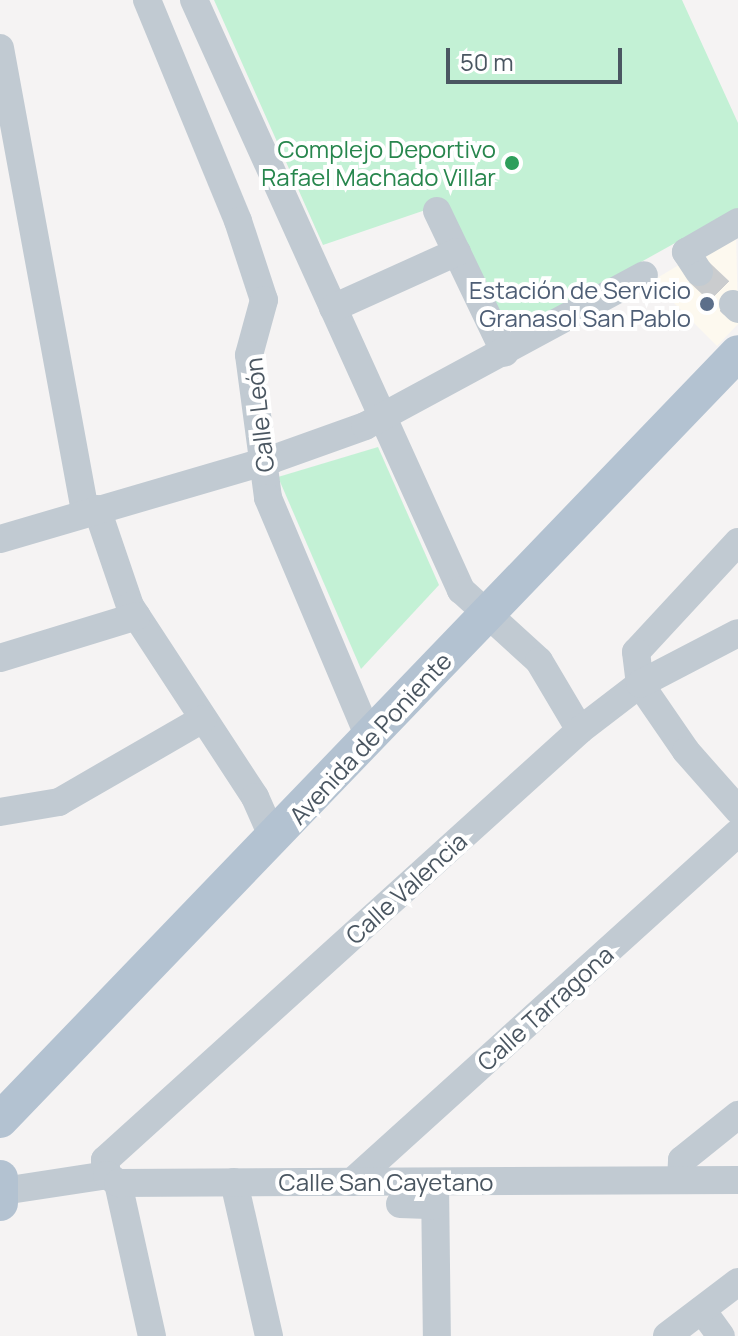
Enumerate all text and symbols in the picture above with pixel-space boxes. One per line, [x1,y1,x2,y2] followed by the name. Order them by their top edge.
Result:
[450,32,626,82] scale bar
[460,45,514,78] text: 50 m
[261,135,496,191] place label: Complejo Deportivo Rafael Machado Villar
[503,154,521,172] marker: Complejo Deportivo Rafael Machado Villar
[469,276,691,332] place label: Estación de Servicio Granasol San Pablo
[698,295,716,313] marker: Estación de Servicio Granasol San Pablo
[239,356,279,474] street label: Calle León
[283,646,457,830] street label: Avenida de Poniente
[340,826,472,950] street label: Calle Valencia
[471,940,619,1076] street label: Calle Tarragona
[278,1168,494,1196] street label: Calle San Cayetano

